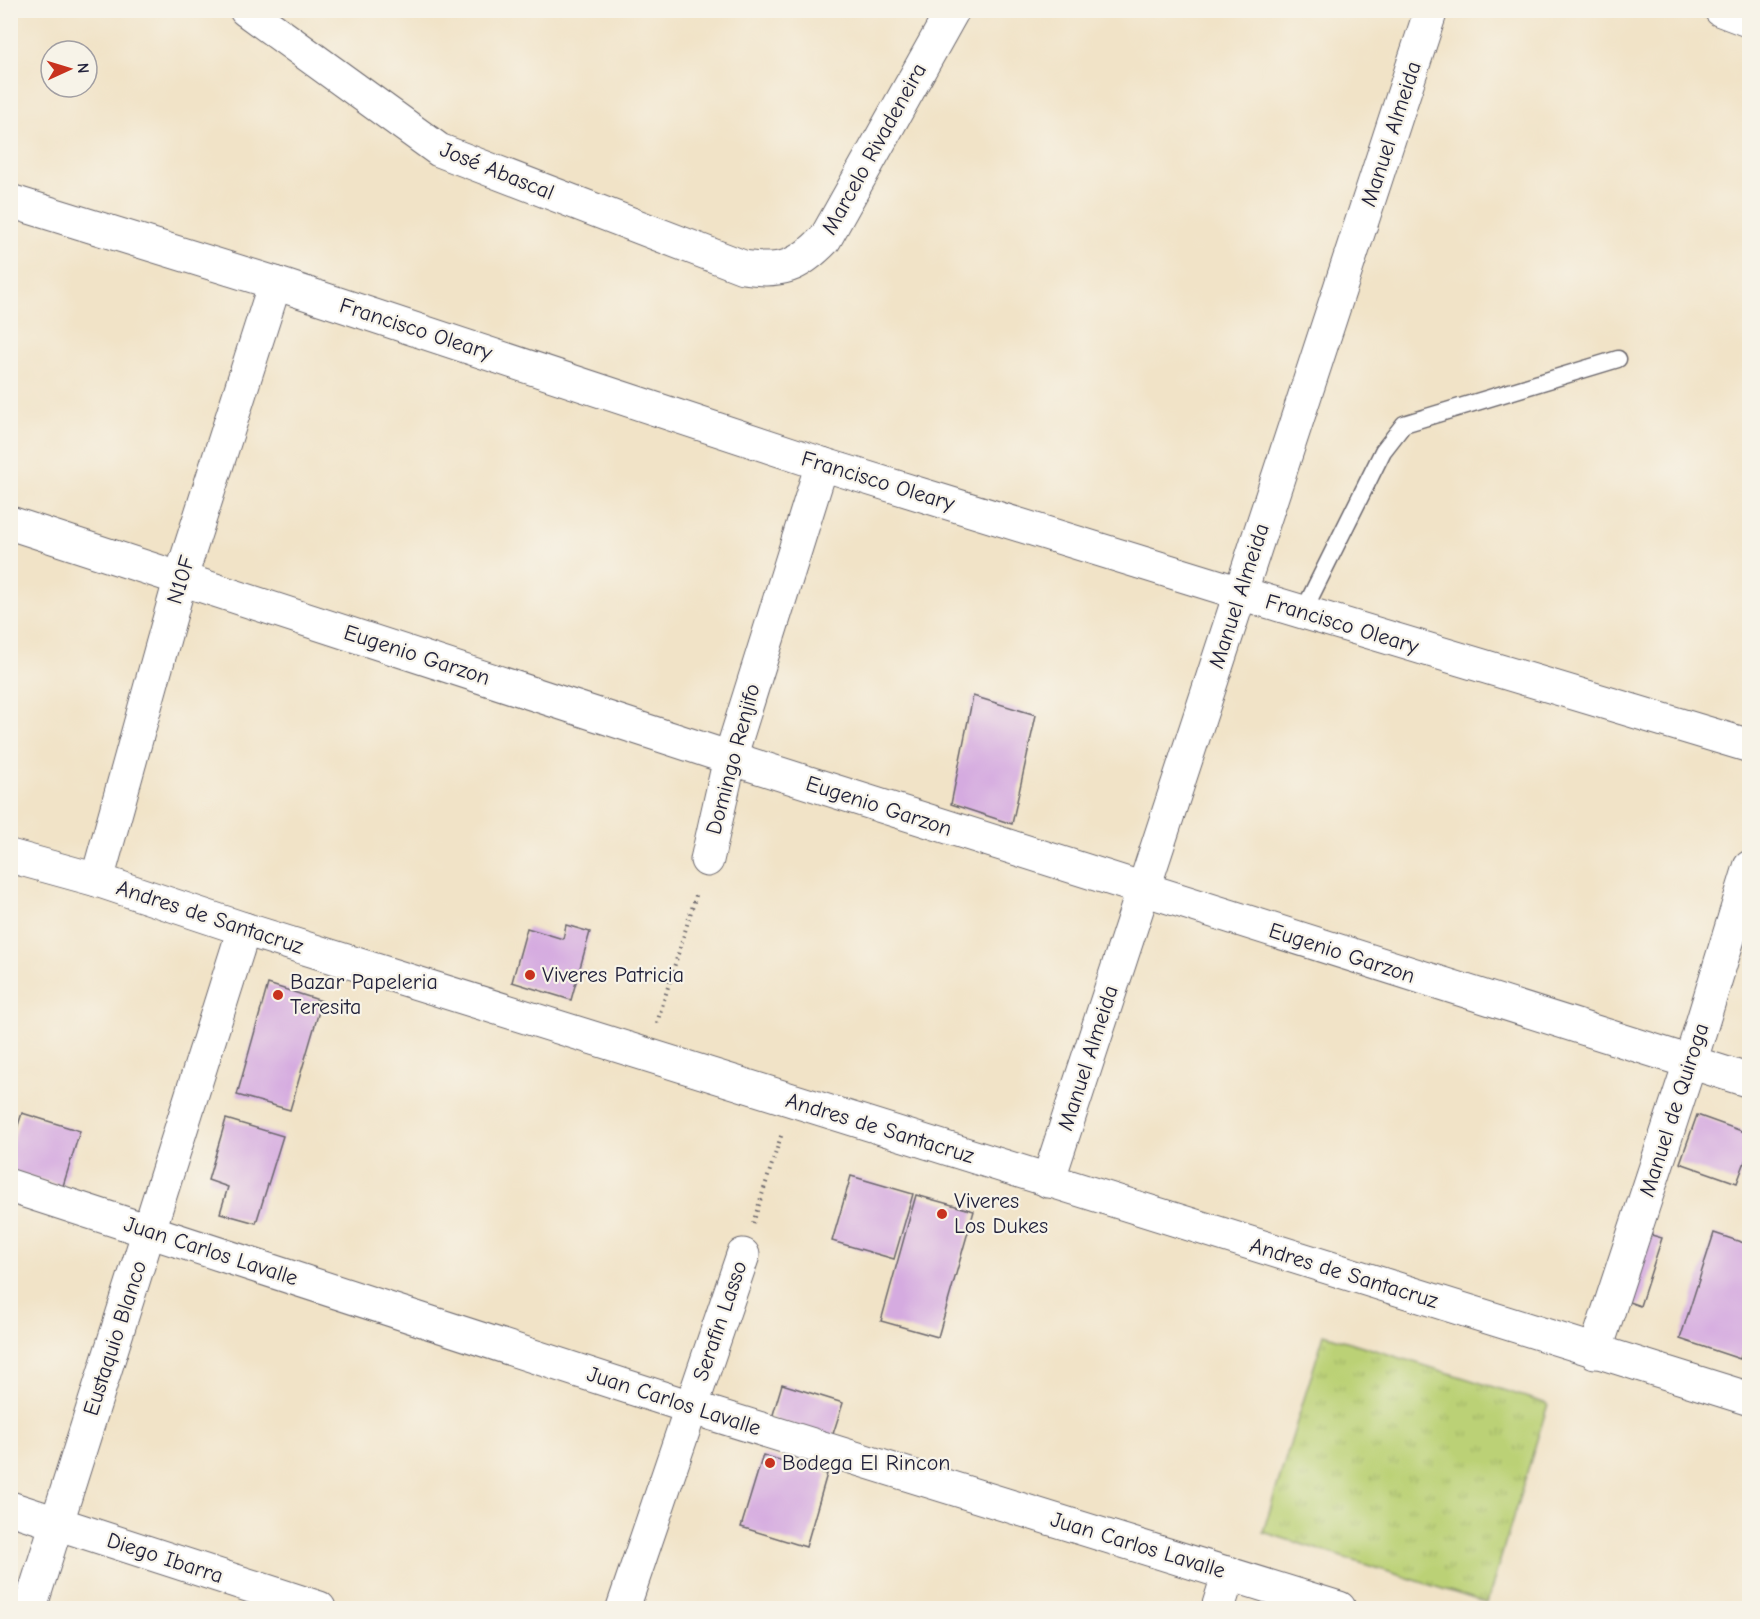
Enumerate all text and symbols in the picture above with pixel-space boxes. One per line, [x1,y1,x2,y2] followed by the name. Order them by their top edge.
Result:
[39,39,99,99] north arrow
[1355,58,1427,210] street label: Manuel Almeida
[816,59,932,239] street label: Marcelo Rivadeneira
[74,62,92,74] text: N
[436,136,558,206] street label: José Abascal
[337,292,496,366] street label: Francisco Oleary
[798,445,958,517] street label: Francisco Oleary
[1203,520,1275,672] street label: Manuel Almeida
[161,552,201,607] street label: N10F
[1262,588,1422,660] street label: Francisco Oleary
[341,619,493,691] street label: Eugenio Garzon
[700,681,766,837] street label: Domingo Renjifo
[803,770,955,842] street label: Eugenio Garzon
[113,874,307,960] street label: Andres de Santacruz
[1266,917,1418,989] street label: Eugenio Garzon
[542,962,684,988] place label: Viveres Patricia
[523,968,537,982] marker: Viveres Patricia
[290,969,438,1020] place label: Bazar Papeleria Teresita
[1052,982,1124,1134] street label: Manuel Almeida
[271,988,285,1002] marker: Bazar Papeleria Teresita
[1634,1020,1714,1200] street label: Manuel de Quiroga
[783,1087,978,1169] street label: Andres de Santacruz
[954,1188,1048,1239] place label: Viveres Los Dukes
[935,1207,949,1221] marker: Viveres Los Dukes
[121,1211,301,1291] street label: Juan Carlos Lavalle
[1247,1232,1442,1314] street label: Andres de Santacruz
[78,1257,152,1419] street label: Eustaquio Blanco
[687,1258,753,1384] street label: Serafin Lasso
[584,1361,764,1441] street label: Juan Carlos Lavalle
[782,1450,950,1476] place label: Bodega El Rincon
[763,1456,777,1470] marker: Bodega El Rincon
[1048,1506,1228,1584] street label: Juan Carlos Lavalle
[104,1527,226,1589] street label: Diego Ibarra

